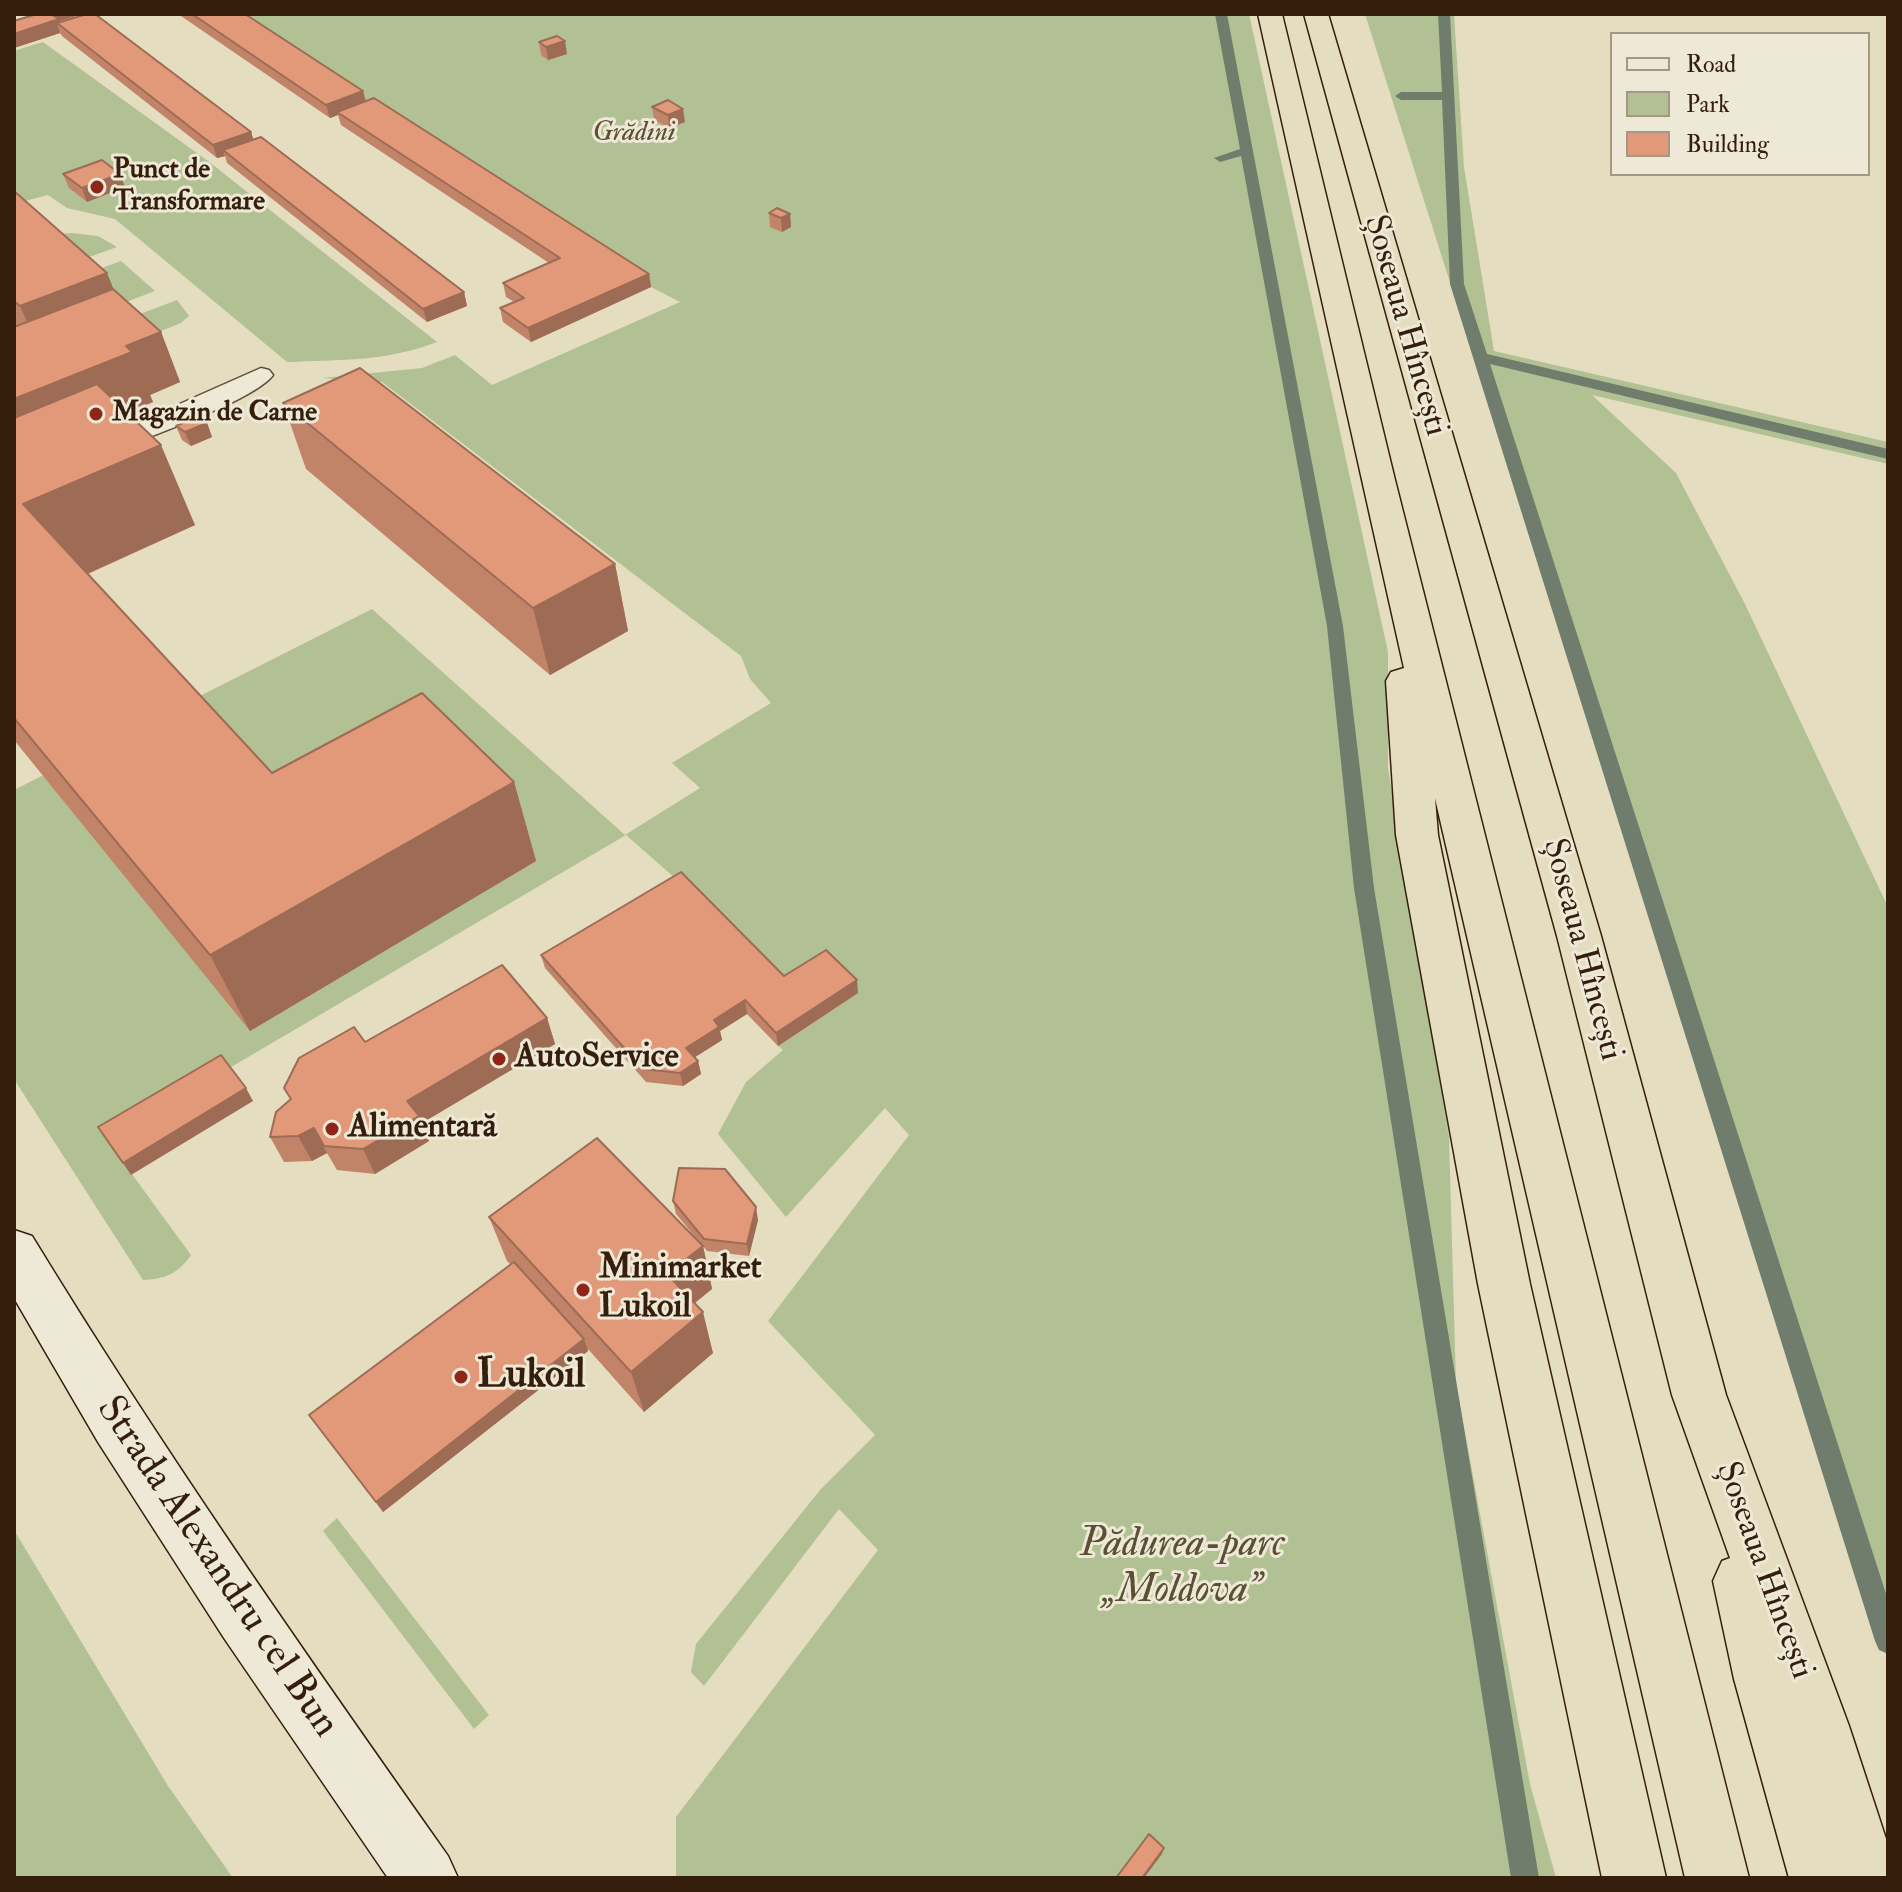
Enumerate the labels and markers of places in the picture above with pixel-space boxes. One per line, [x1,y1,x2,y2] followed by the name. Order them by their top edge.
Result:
[113,154,265,220] place label: Punct de Transformare
[88,178,106,196] marker: Punct de Transformare
[112,397,317,431] place label: Magazin de Carne
[87,405,105,423] marker: Magazin de Carne
[515,1039,679,1079] place label: AutoService
[490,1050,508,1068] marker: AutoService
[348,1109,497,1149] place label: Alimentară
[323,1120,341,1138] marker: Alimentară
[599,1250,761,1330] place label: Minimarket Lukoil
[574,1281,592,1299] marker: Minimarket Lukoil
[477,1353,585,1401] place label: Lukoil
[452,1368,470,1386] marker: Lukoil

